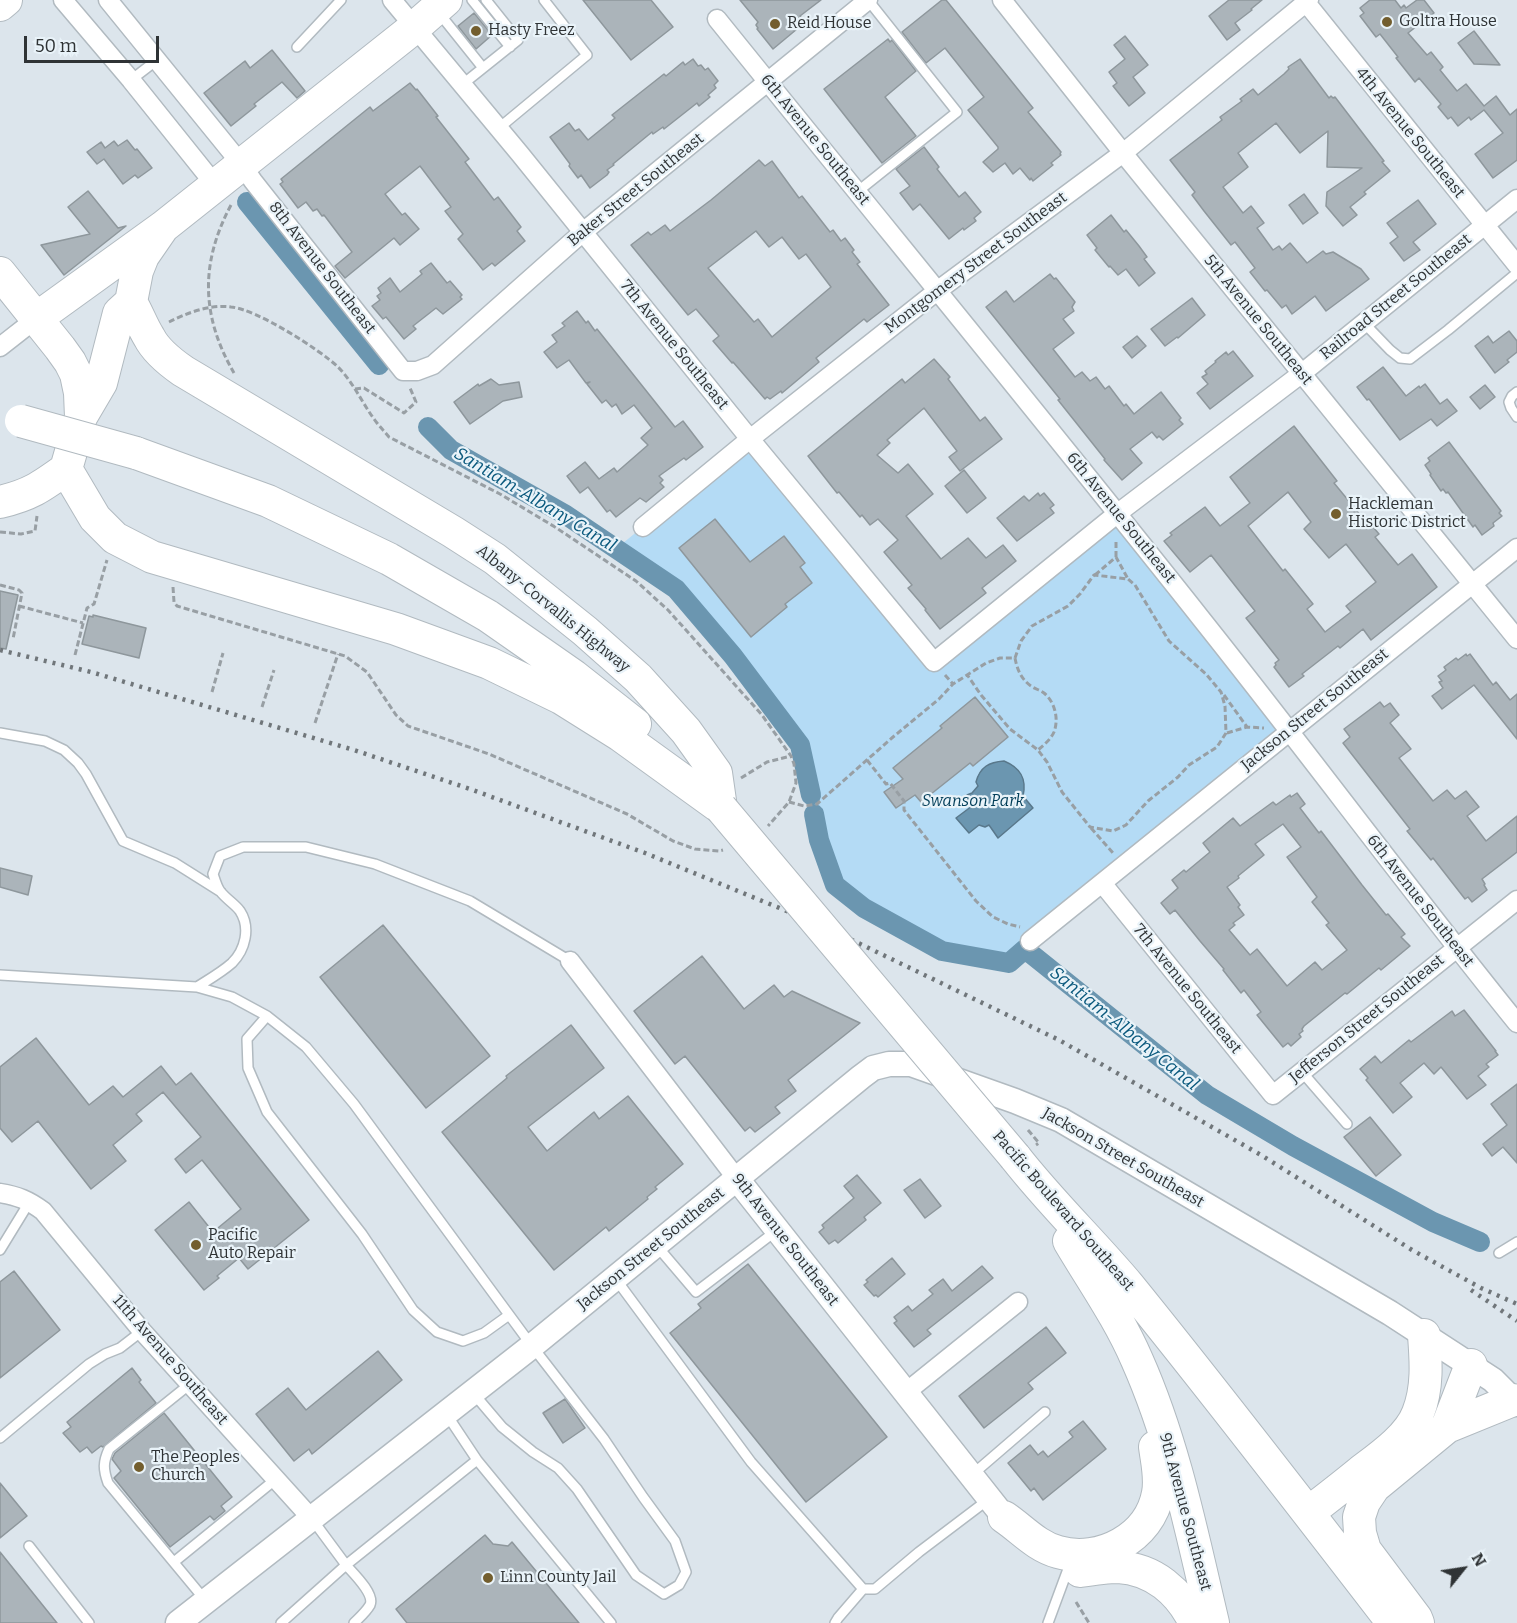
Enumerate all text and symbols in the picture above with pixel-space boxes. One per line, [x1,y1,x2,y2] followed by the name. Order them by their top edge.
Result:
[1399,12,1497,32] place label: Goltra House
[787,14,871,34] place label: Reid House
[1380,15,1394,29] marker: Goltra House
[768,17,782,31] marker: Reid House
[488,21,575,41] place label: Hasty Freez
[27,24,162,62] scale bar
[469,24,483,38] marker: Hasty Freez
[35,35,77,57] text: 50 m
[1351,64,1469,202] street label: 4th Avenue Southeast
[756,71,874,209] street label: 6th Avenue Southeast
[564,129,708,251] street label: Baker Street Southeast
[881,188,1071,338] street label: Montgomery Street Southeast
[264,198,380,338] street label: 8th Avenue Southeast
[1316,230,1476,364] street label: Railroad Street Southeast
[1200,251,1316,389] street label: 5th Avenue Southeast
[616,276,732,414] street label: 7th Avenue Southeast
[450,443,620,557] water label: Santiam-Albany Canal
[1062,449,1180,587] street label: 6th Avenue Southeast
[1348,495,1466,533] place label: Hackleman Historic District
[1329,507,1343,521] marker: Hackleman Historic District
[472,541,634,677] street label: Albany-Corvallis Highway
[1238,645,1392,775] street label: Jackson Street Southeast
[922,792,1024,812] park label: Swanson Park
[1362,831,1478,971] street label: 6th Avenue Southeast
[1129,920,1245,1058] street label: 7th Avenue Southeast
[1286,951,1448,1087] street label: Jefferson Street Southeast
[1045,962,1203,1096] water label: Santiam-Albany Canal
[1039,1104,1207,1212] street label: Jackson Street Southeast
[988,1127,1138,1295] street label: Pacific Boulevard Southeast
[727,1170,843,1310] street label: 9th Avenue Southeast
[574,1184,728,1314] street label: Jackson Street Southeast
[208,1226,296,1264] place label: Pacific Auto Repair
[189,1238,203,1252] marker: Pacific Auto Repair
[108,1291,232,1429] street label: 11th Avenue Southeast
[1155,1431,1215,1593] street label: 9th Avenue Southeast
[151,1448,240,1486] place label: The Peoples Church
[132,1460,146,1474] marker: The Peoples Church
[1433,1539,1493,1599] north arrow
[1468,1550,1490,1570] text: N
[500,1568,616,1588] place label: Linn County Jail
[481,1571,495,1585] marker: Linn County Jail

